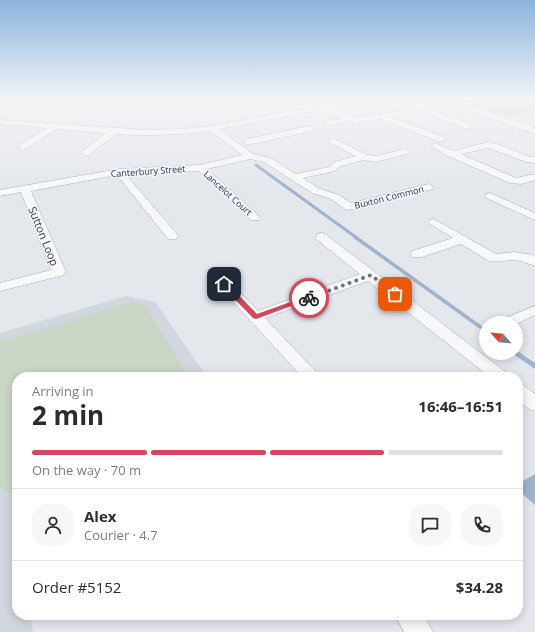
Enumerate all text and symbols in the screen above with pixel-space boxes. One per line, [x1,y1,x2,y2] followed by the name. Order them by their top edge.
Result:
[110,162,186,180] street label: Canterbury Street
[201,168,255,218] street label: Lancelot Court
[353,182,425,212] street label: Buxton Common
[25,204,63,268] street label: Sutton Loop
[207,267,241,301] pin
[213,273,235,295] icon: home
[378,277,412,311] pin
[289,278,329,318] courier
[384,283,406,305] icon: bag
[298,287,320,309] icon: bike
[479,316,523,360] north arrow
[479,316,523,360] map controls
[32,382,94,400] text: Arriving in
[418,396,503,416] text: 16:46–16:51
[32,397,104,433] text: 2 min
[32,461,141,479] text: On the way · 70 m
[32,504,74,546] button: person
[409,504,451,546] button: chat
[461,504,503,546] button: phone
[84,506,116,526] text: Alex
[84,526,158,544] text: Courier · 4.7
[32,577,121,597] text: Order #5152
[456,577,503,597] text: $34.28

